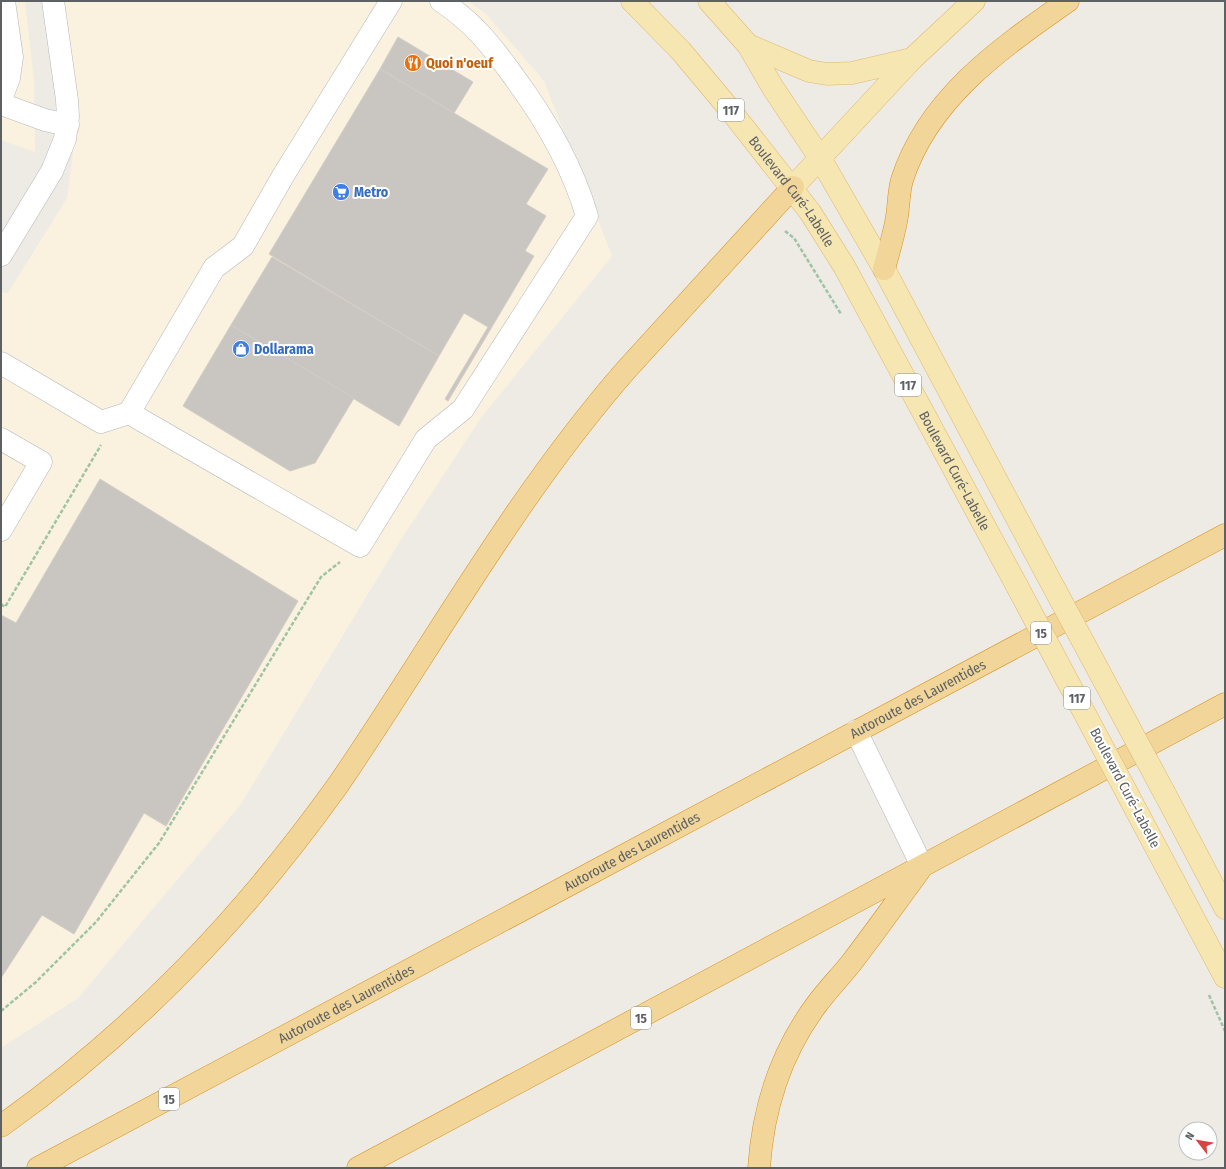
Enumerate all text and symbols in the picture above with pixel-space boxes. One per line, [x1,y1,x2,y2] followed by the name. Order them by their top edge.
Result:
[403,53,423,73] restaurant icon: Quoi n'oeuf
[426,55,494,72] place label: Quoi n'oeuf
[718,99,744,121] road number: 117
[745,133,838,250] street label: Boulevard Curé-Labelle
[331,182,351,202] supermarket icon: Metro
[354,184,389,201] place label: Metro
[231,339,251,359] shop icon: Dollarama
[254,341,314,358] place label: Dollarama
[895,374,921,396] road number: 117
[916,408,994,534] street label: Boulevard Curé-Labelle
[1031,622,1051,644] road number: 15
[847,656,989,742] street label: Autoroute des Laurentides
[1064,687,1090,709] road number: 117
[1086,725,1164,851] street label: Boulevard Curé-Labelle
[561,808,703,894] street label: Autoroute des Laurentides
[275,961,417,1047] street label: Autoroute des Laurentides
[631,1007,651,1029] road number: 15
[159,1088,179,1110] road number: 15
[1178,1121,1218,1161] north arrow
[1183,1130,1197,1142] text: N

